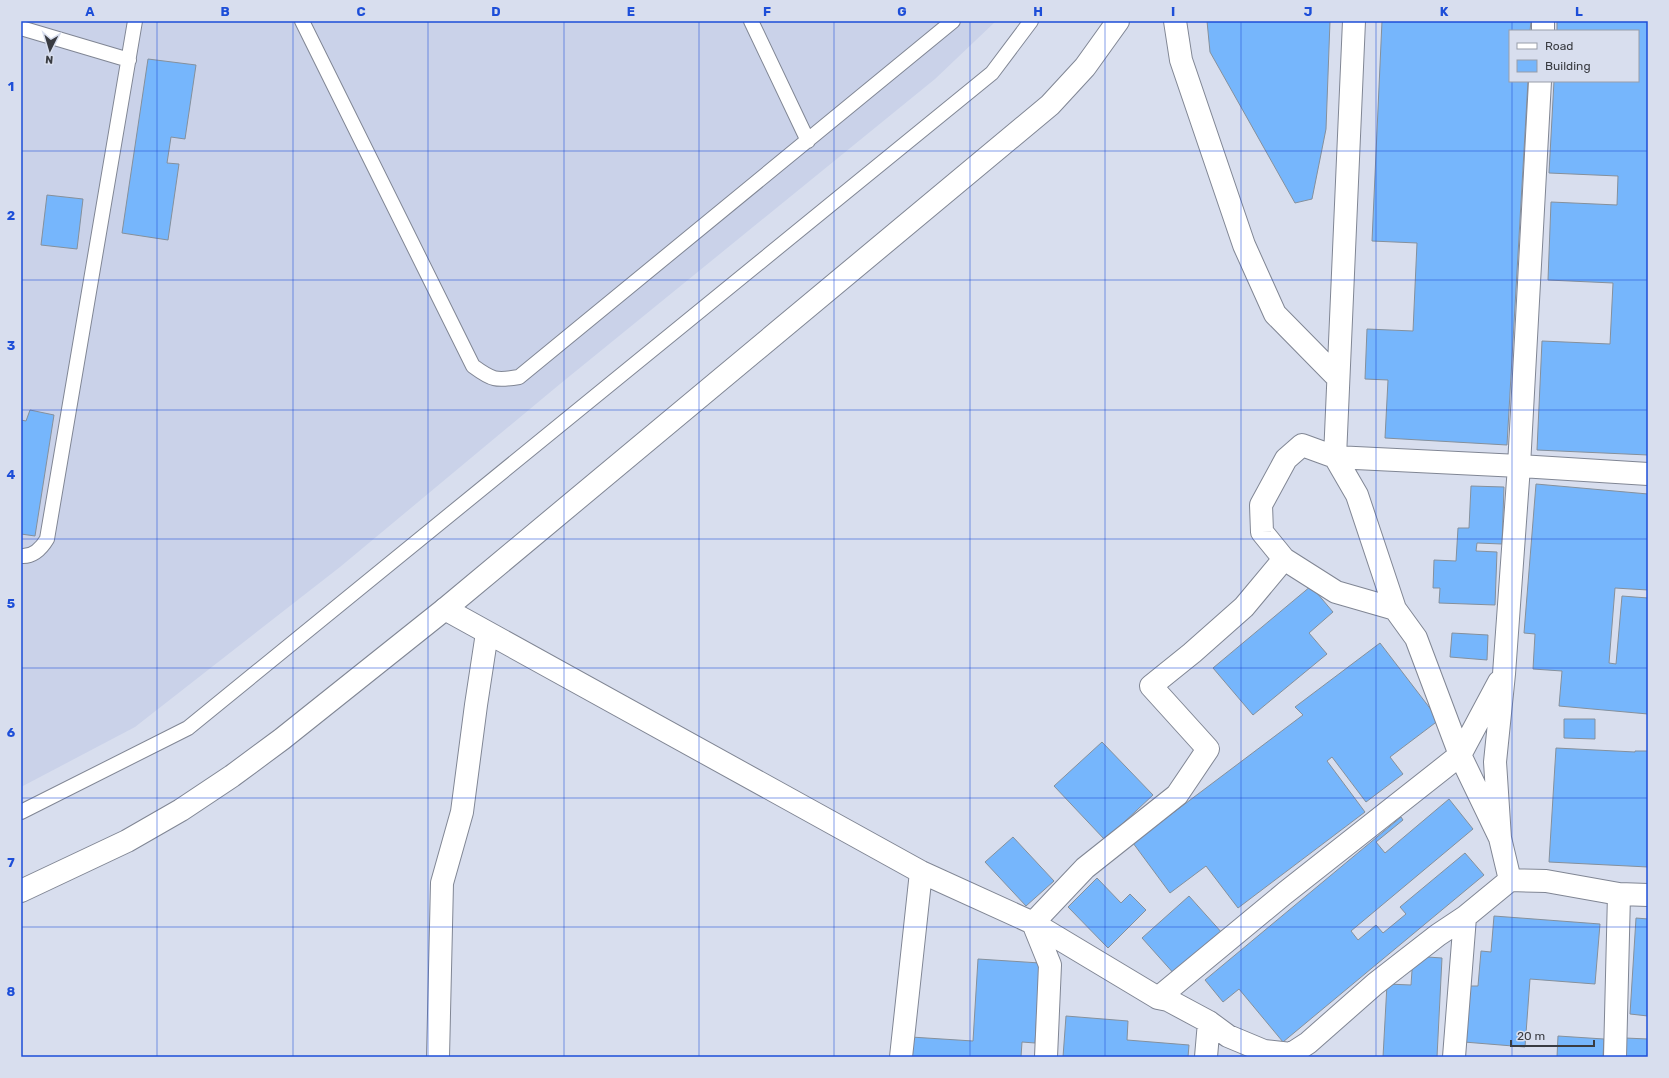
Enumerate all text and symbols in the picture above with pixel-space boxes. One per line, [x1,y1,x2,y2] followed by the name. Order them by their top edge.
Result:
[85,4,95,19] text: A
[220,4,230,19] text: B
[356,4,366,19] text: C
[491,4,501,19] text: D
[627,4,635,19] text: E
[763,4,771,19] text: F
[897,4,907,19] text: G
[1033,4,1043,19] text: H
[1171,4,1175,19] text: I
[1304,4,1312,19] text: J
[1440,4,1449,19] text: K
[1575,4,1583,19] text: L
[30,30,70,70] north arrow
[1509,30,1639,82] legend
[1545,39,1573,53] text: Road
[45,53,54,66] text: N
[1545,59,1591,73] text: Building
[8,79,14,94] text: 1
[7,208,15,223] text: 2
[7,338,16,353] text: 3
[7,467,16,482] text: 4
[7,596,15,611] text: 5
[7,725,16,740] text: 6
[7,855,15,870] text: 7
[7,984,16,999] text: 8
[1511,1022,1594,1048] scale bar
[1517,1029,1545,1043] text: 20 m

